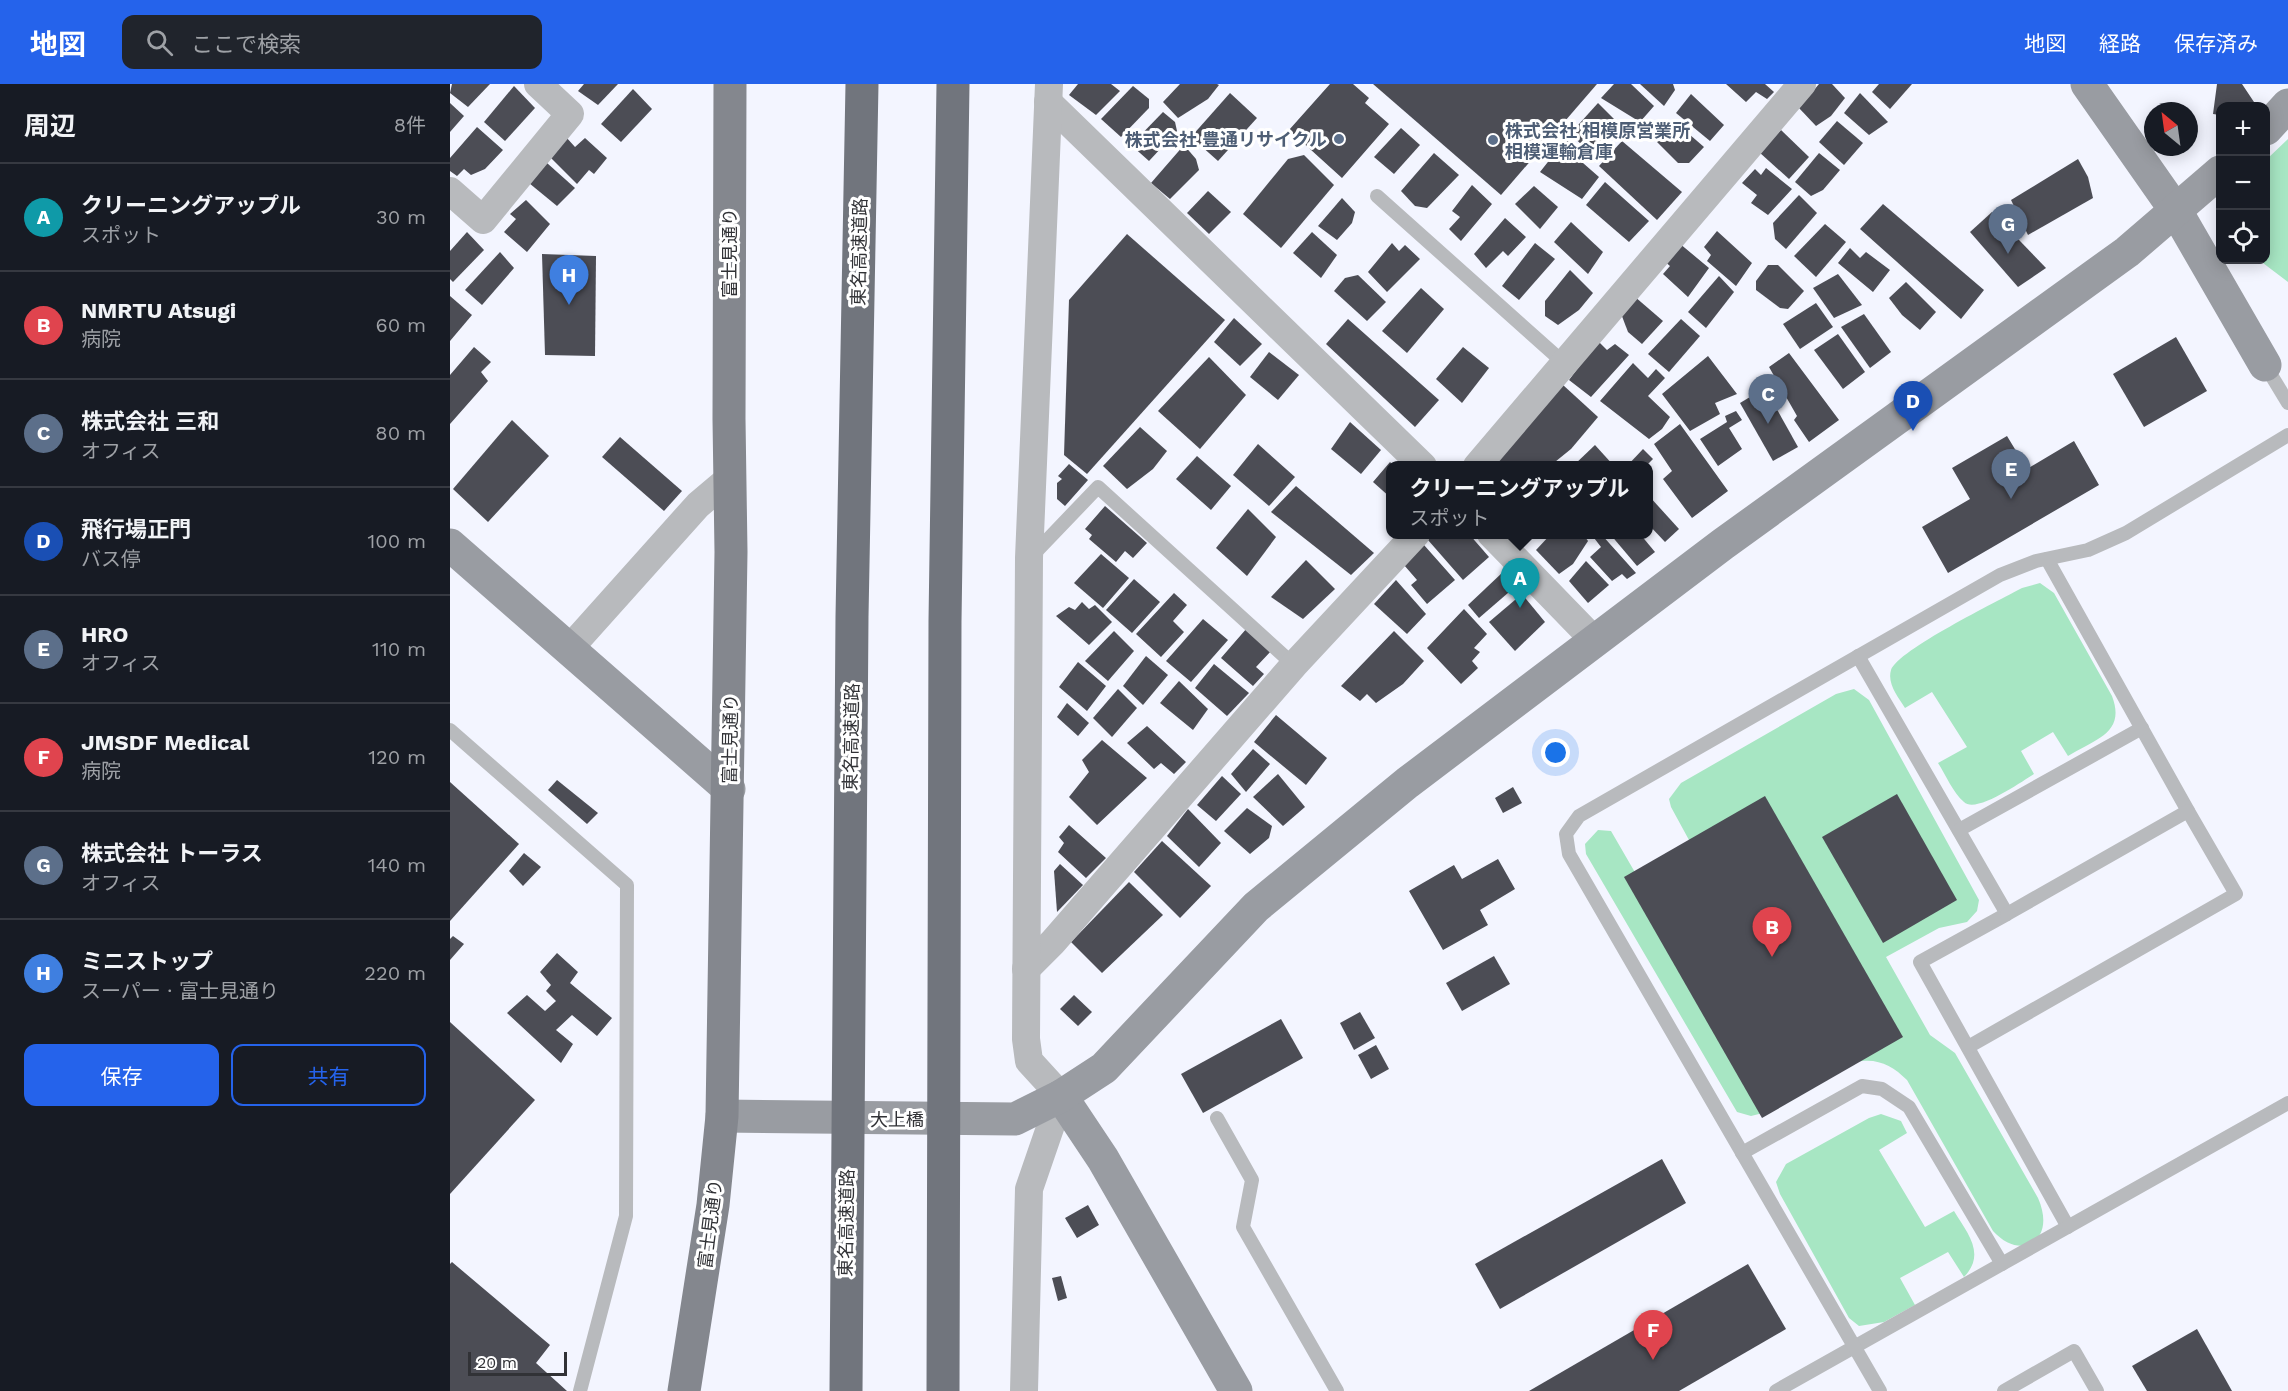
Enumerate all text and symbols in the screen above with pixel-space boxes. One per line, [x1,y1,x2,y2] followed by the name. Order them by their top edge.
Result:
[122,15,542,69] search box
[143,26,176,59] icon: search
[30,28,86,61] text: 地図
[2024,31,2066,56] text: 地図
[2099,31,2141,56] text: 経路
[2174,31,2258,56] text: 保存済み
[191,32,301,57] text: ここで検索
[2144,102,2198,156] north arrow
[2216,102,2270,264] map controls
[2216,102,2270,156] button: +
[24,111,76,141] text: 周辺
[394,113,426,137] text: 8件
[1505,120,1690,162] place label: 株式会社 相模原営業所 相模運輸倉庫
[1125,129,1327,150] place label: 株式会社 豊通リサイクル
[1332,132,1346,146] marker: 株式会社 豊通リサイクル
[1486,133,1500,147] marker: 株式会社 相模原営業所 相模運輸倉庫
[2216,156,2270,210] button: −
[81,193,301,218] text: クリーニングアップル
[848,198,870,306] street label: 東名高速道路
[1988,204,2028,254] pin: G
[37,205,50,229] text: A
[376,205,426,229] text: 30 m
[719,208,740,298] street label: 富士見通り
[2216,210,2270,264] button: locate
[81,223,161,247] text: スポット
[550,256,588,305] pin: H
[81,298,236,323] text: NMRTU Atsugi
[37,313,50,337] text: B
[376,313,426,337] text: 60 m
[81,327,121,351] text: 病院
[1748,374,1788,424] pin: C
[1894,382,1932,431] pin: D
[81,409,219,434] text: 株式会社 三和
[37,421,50,445] text: C
[375,421,426,445] text: 80 m
[81,439,161,463] text: オフィス
[1992,450,2030,499] pin: E
[1386,461,1653,539] popup
[1409,476,1630,501] text: クリーニングアップル
[1409,506,1489,530] text: スポット
[81,517,191,542] text: 飛行場正門
[36,529,51,553] text: D
[367,529,426,553] text: 100 m
[81,547,141,571] text: バス停
[1500,558,1540,608] pin: A
[81,622,129,647] text: HRO
[37,637,50,661] text: E
[372,637,426,661] text: 110 m
[81,651,161,675] text: オフィス
[840,683,862,791] street label: 東名高速道路
[719,694,741,784] street label: 富士見通り
[81,730,249,755] text: JMSDF Medical
[1541,738,1570,767] your location
[37,745,50,769] text: F
[368,745,426,769] text: 120 m
[81,759,121,783] text: 病院
[81,841,263,866] text: 株式会社 トーラス
[36,853,51,877] text: G
[368,853,426,877] text: 140 m
[81,871,161,895] text: オフィス
[1752,908,1792,957] pin: B
[81,949,213,974] text: ミニストップ
[36,961,51,985] text: H
[364,961,426,985] text: 220 m
[81,979,279,1003] text: スーパー · 富士見通り
[24,1044,219,1106] button: 保存
[231,1044,426,1106] button: 共有
[870,1109,924,1130] street label: 大上橋
[835,1169,857,1277] street label: 東名高速道路
[694,1178,726,1270] street label: 富士見通り
[1634,1310,1672,1360] pin: F
[468,1349,567,1376] scale bar
[477,1353,517,1372] text: 20 m

